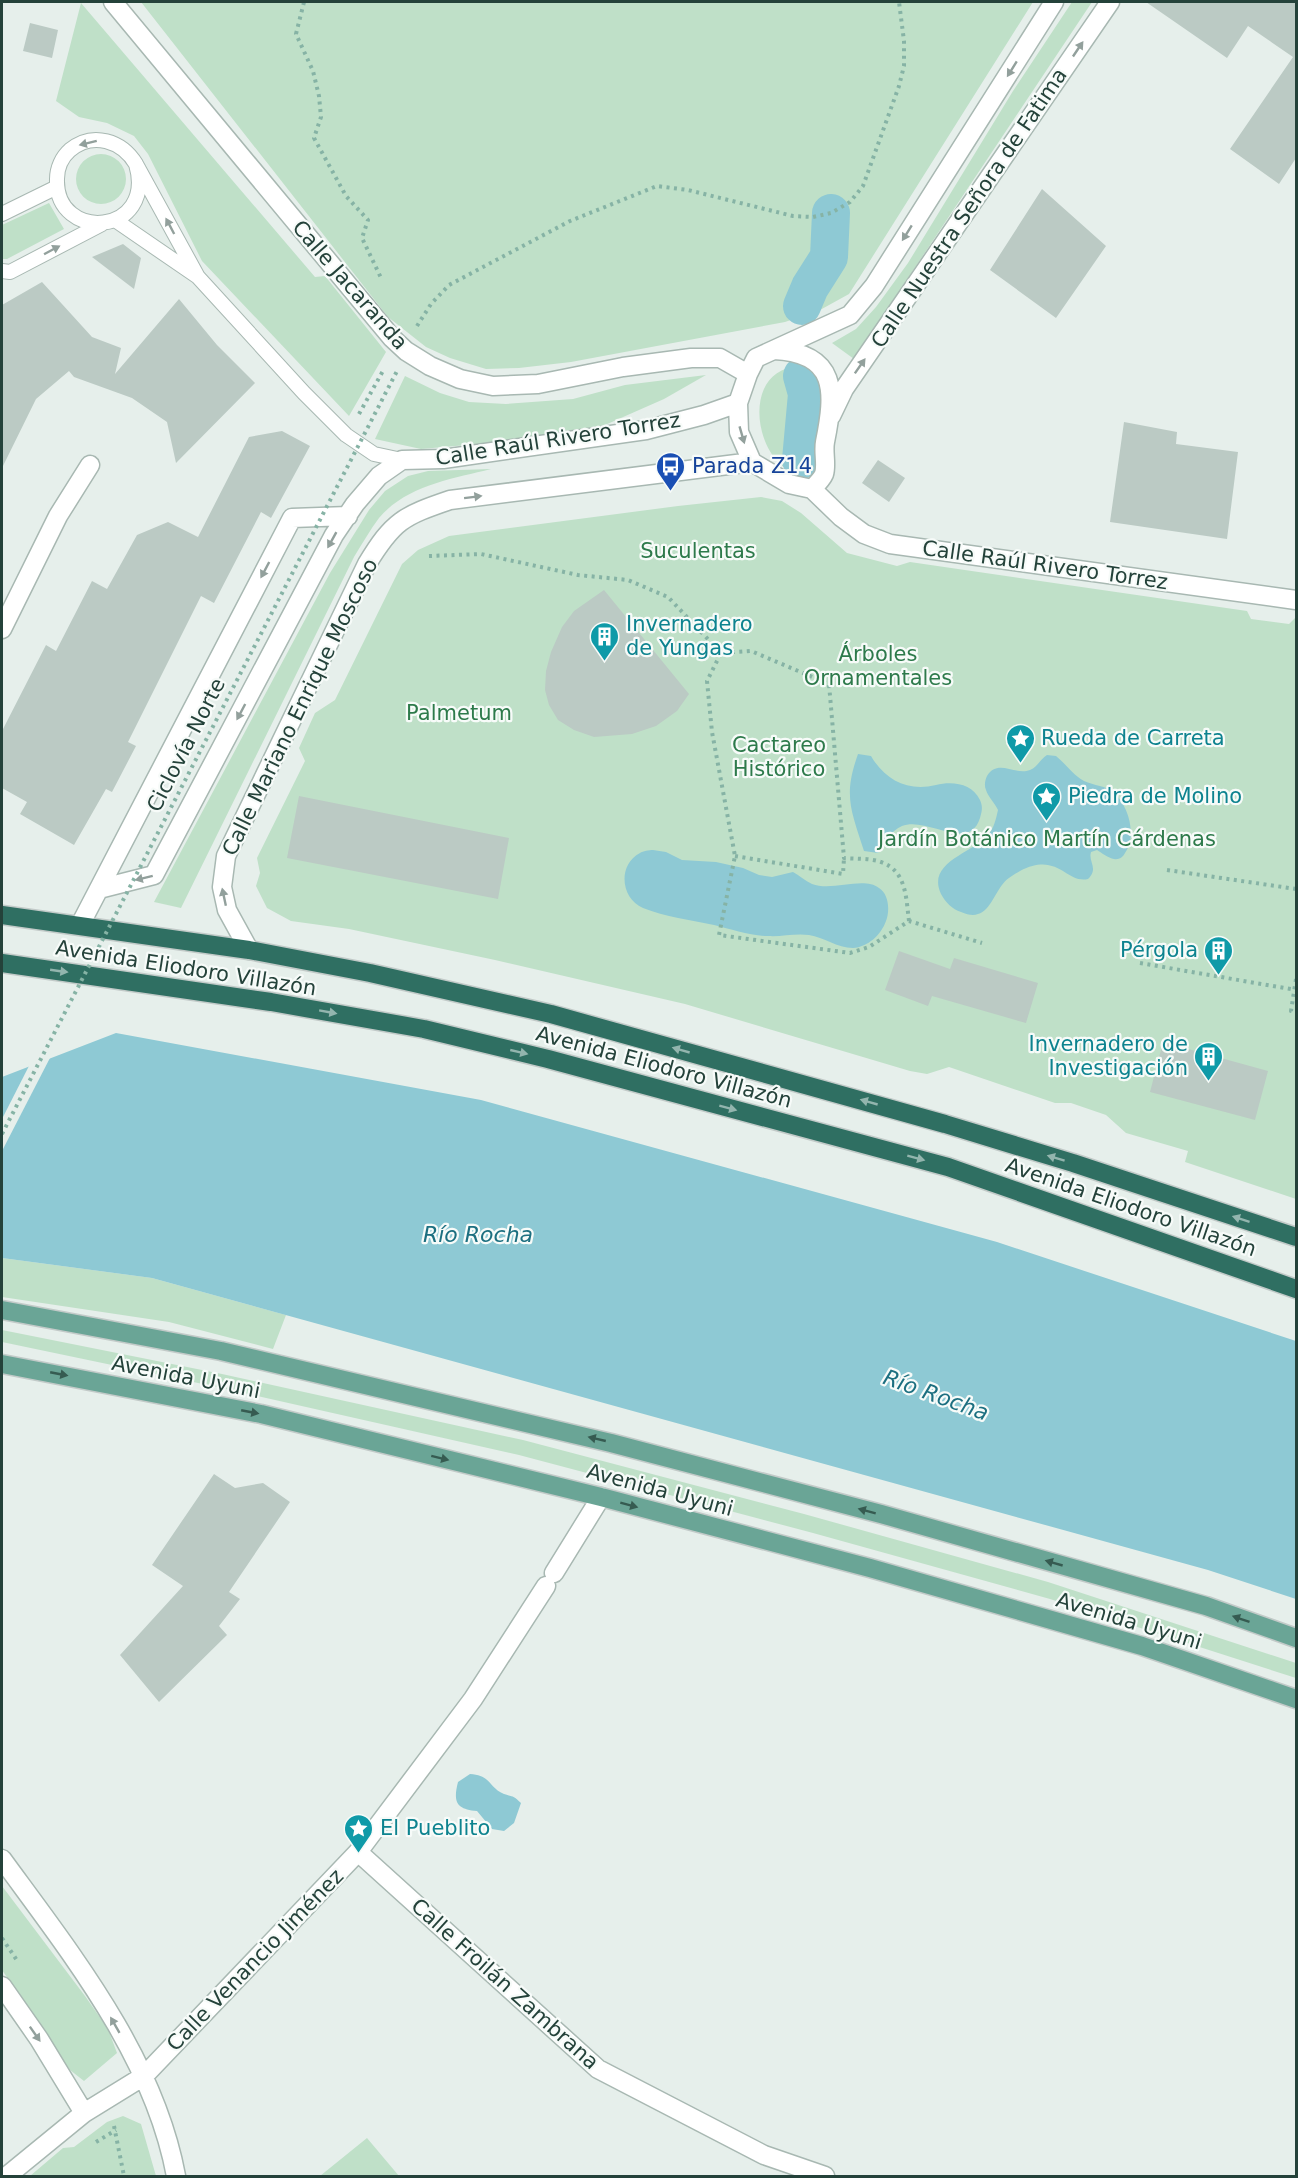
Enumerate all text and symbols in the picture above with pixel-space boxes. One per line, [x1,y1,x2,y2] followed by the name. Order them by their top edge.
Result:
[1072,41,1083,57] one-way arrow
[1006,61,1017,77] one-way arrow
[866,64,1072,352] street label: Calle Nuestra Señora de Fatima
[79,138,97,148] one-way arrow
[287,216,413,354] street label: Calle Jacaranda
[165,217,175,234] one-way arrow
[902,225,913,242] one-way arrow
[44,245,61,255] one-way arrow
[854,358,866,374] one-way arrow
[434,408,682,470] street label: Calle Raúl Rivero Torrez
[738,426,747,444] one-way arrow
[655,450,687,492] bus stop icon: Parada Z14
[692,454,812,478] place label: Parada Z14
[463,492,482,502] one-way arrow
[327,532,337,549] one-way arrow
[921,536,1169,594] street label: Calle Raúl Rivero Torrez
[640,539,756,563] park label: Suculentas
[217,555,383,859] street label: Calle Mariano Enrique Moscoso
[260,562,270,579] one-way arrow
[626,612,753,660] place label: Invernadero de Yungas
[589,620,621,662] building icon: Invernadero de Yungas
[804,641,952,690] park label: Árboles Ornamentales
[142,674,230,816] street label: Ciclovía Norte
[406,701,512,725] park label: Palmetum
[236,704,246,721] one-way arrow
[1004,722,1036,764] place icon: Rueda de Carreta
[1041,726,1225,750] place label: Rueda de Carreta
[732,733,826,781] park label: Cactareo Histórico
[1031,780,1063,822] place icon: Piedra de Molino
[1068,784,1242,808] place label: Piedra de Molino
[876,827,1216,851] park label: Jardín Botánico Martín Cárdenas
[135,873,153,883] one-way arrow
[219,888,228,907] one-way arrow
[1203,934,1235,976] building icon: Pérgola
[54,936,318,1000] street label: Avenida Eliodoro Villazón
[1120,938,1198,962] place label: Pérgola
[50,966,69,975] one-way arrow
[319,1008,338,1017] one-way arrow
[534,1021,794,1113] street label: Avenida Eliodoro Villazón
[1029,1032,1188,1080] place label: Invernadero de Investigación
[1193,1040,1225,1082] building icon: Invernadero de Investigación
[672,1045,690,1054] one-way arrow
[510,1047,529,1057] one-way arrow
[860,1097,878,1107] one-way arrow
[719,1104,737,1113] one-way arrow
[1002,1153,1260,1261] street label: Avenida Eliodoro Villazón
[1047,1153,1065,1162] one-way arrow
[907,1154,925,1164] one-way arrow
[1232,1214,1250,1224] one-way arrow
[423,1222,533,1247] water label: Río Rocha
[110,1351,262,1403] street label: Avenida Uyuni
[880,1364,992,1426] water label: Río Rocha
[50,1370,69,1379] one-way arrow
[241,1408,260,1417] one-way arrow
[588,1434,606,1444] one-way arrow
[431,1453,449,1463] one-way arrow
[584,1459,736,1521] street label: Avenida Uyuni
[620,1500,638,1510] one-way arrow
[858,1505,876,1515] one-way arrow
[1045,1558,1063,1568] one-way arrow
[1053,1587,1205,1655] street label: Avenida Uyuni
[1232,1613,1250,1623] one-way arrow
[343,1812,375,1854] place icon: El Pueblito
[380,1816,490,1840] place label: El Pueblito
[162,1864,348,2056] street label: Calle Venancio Jiménez
[406,1894,604,2074] street label: Calle Froilán Zambrana
[110,2017,121,2033] one-way arrow
[30,2026,41,2042] one-way arrow

